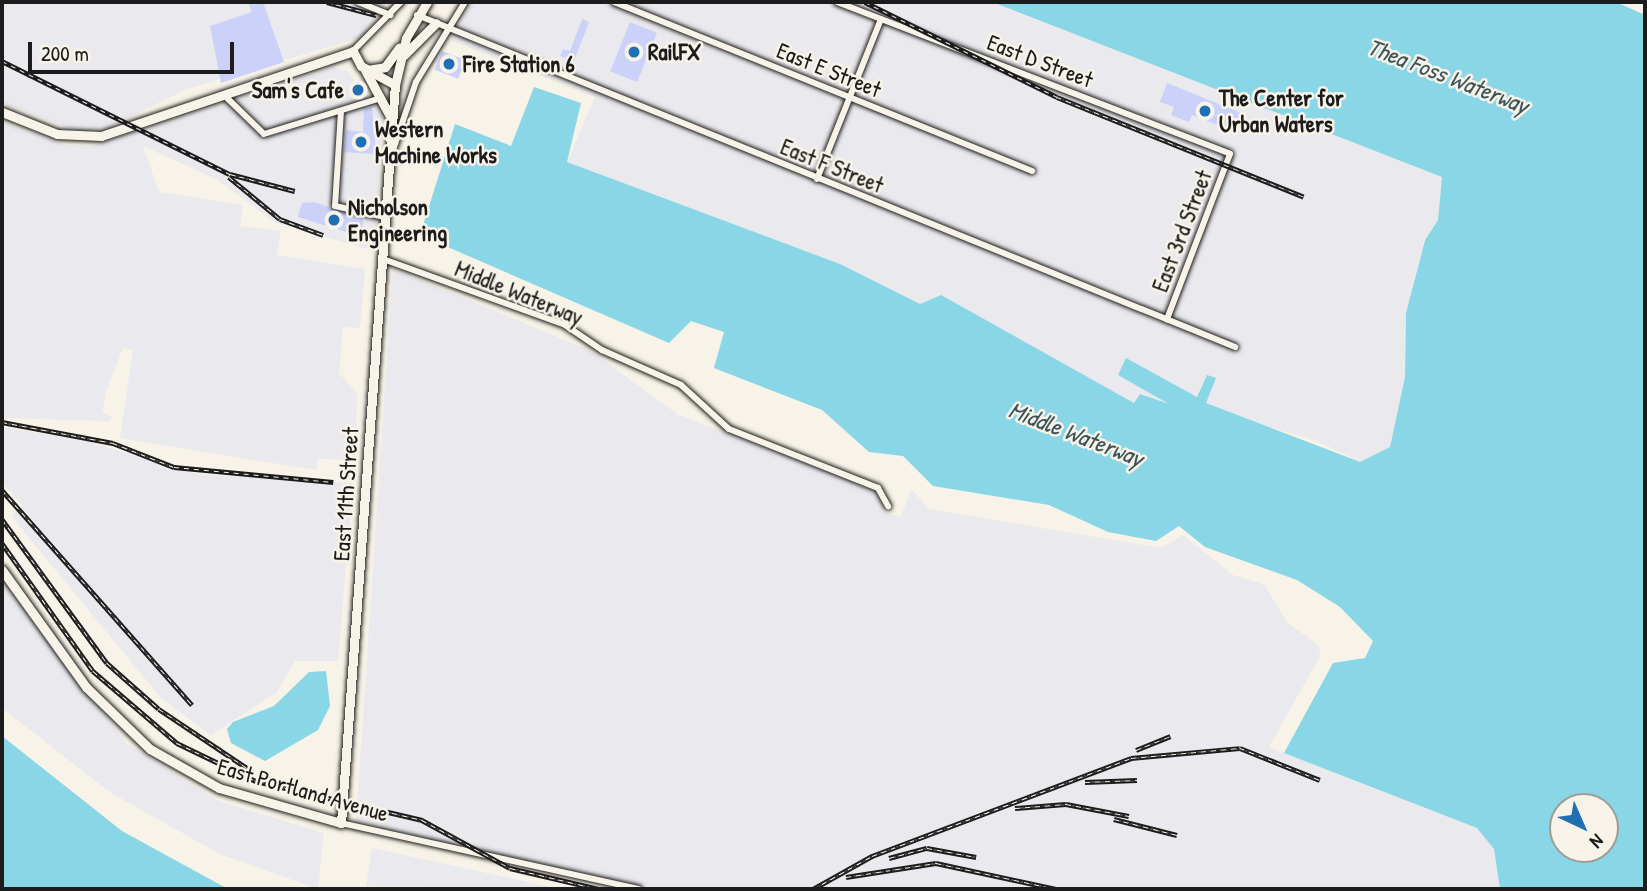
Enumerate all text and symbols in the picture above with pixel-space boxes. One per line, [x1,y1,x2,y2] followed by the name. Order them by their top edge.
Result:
[32,28,238,72] scale bar
[983,28,1097,94] street label: East D Street
[1363,32,1533,120] water label: Thea Foss Waterway
[773,37,885,103] street label: East E Street
[648,38,701,66] place label: RailFX
[41,39,89,68] text: 200 m
[626,44,642,60] marker: RailFX
[463,50,575,78] place label: Fire Station 6
[441,56,457,72] marker: Fire Station 6
[252,76,344,104] place label: Sam's Cafe
[350,82,366,98] marker: Sam's Cafe
[1219,84,1344,138] place label: The Center for Urban Waters
[1197,103,1213,119] marker: The Center for Urban Waters
[375,115,497,169] place label: Western Machine Works
[776,133,888,199] street label: East F Street
[353,134,369,150] marker: Western Machine Works
[1146,166,1218,296] street label: East 3rd Street
[348,193,447,247] place label: Nicholson Engineering
[326,212,342,228] marker: Nicholson Engineering
[451,255,587,331] street label: Middle Waterway
[1005,395,1147,473] water label: Middle Waterway
[328,426,364,562] street label: East 11th Street
[214,752,392,828] street label: East Portland Avenue
[1549,793,1619,863] north arrow
[1585,829,1610,855] text: N

